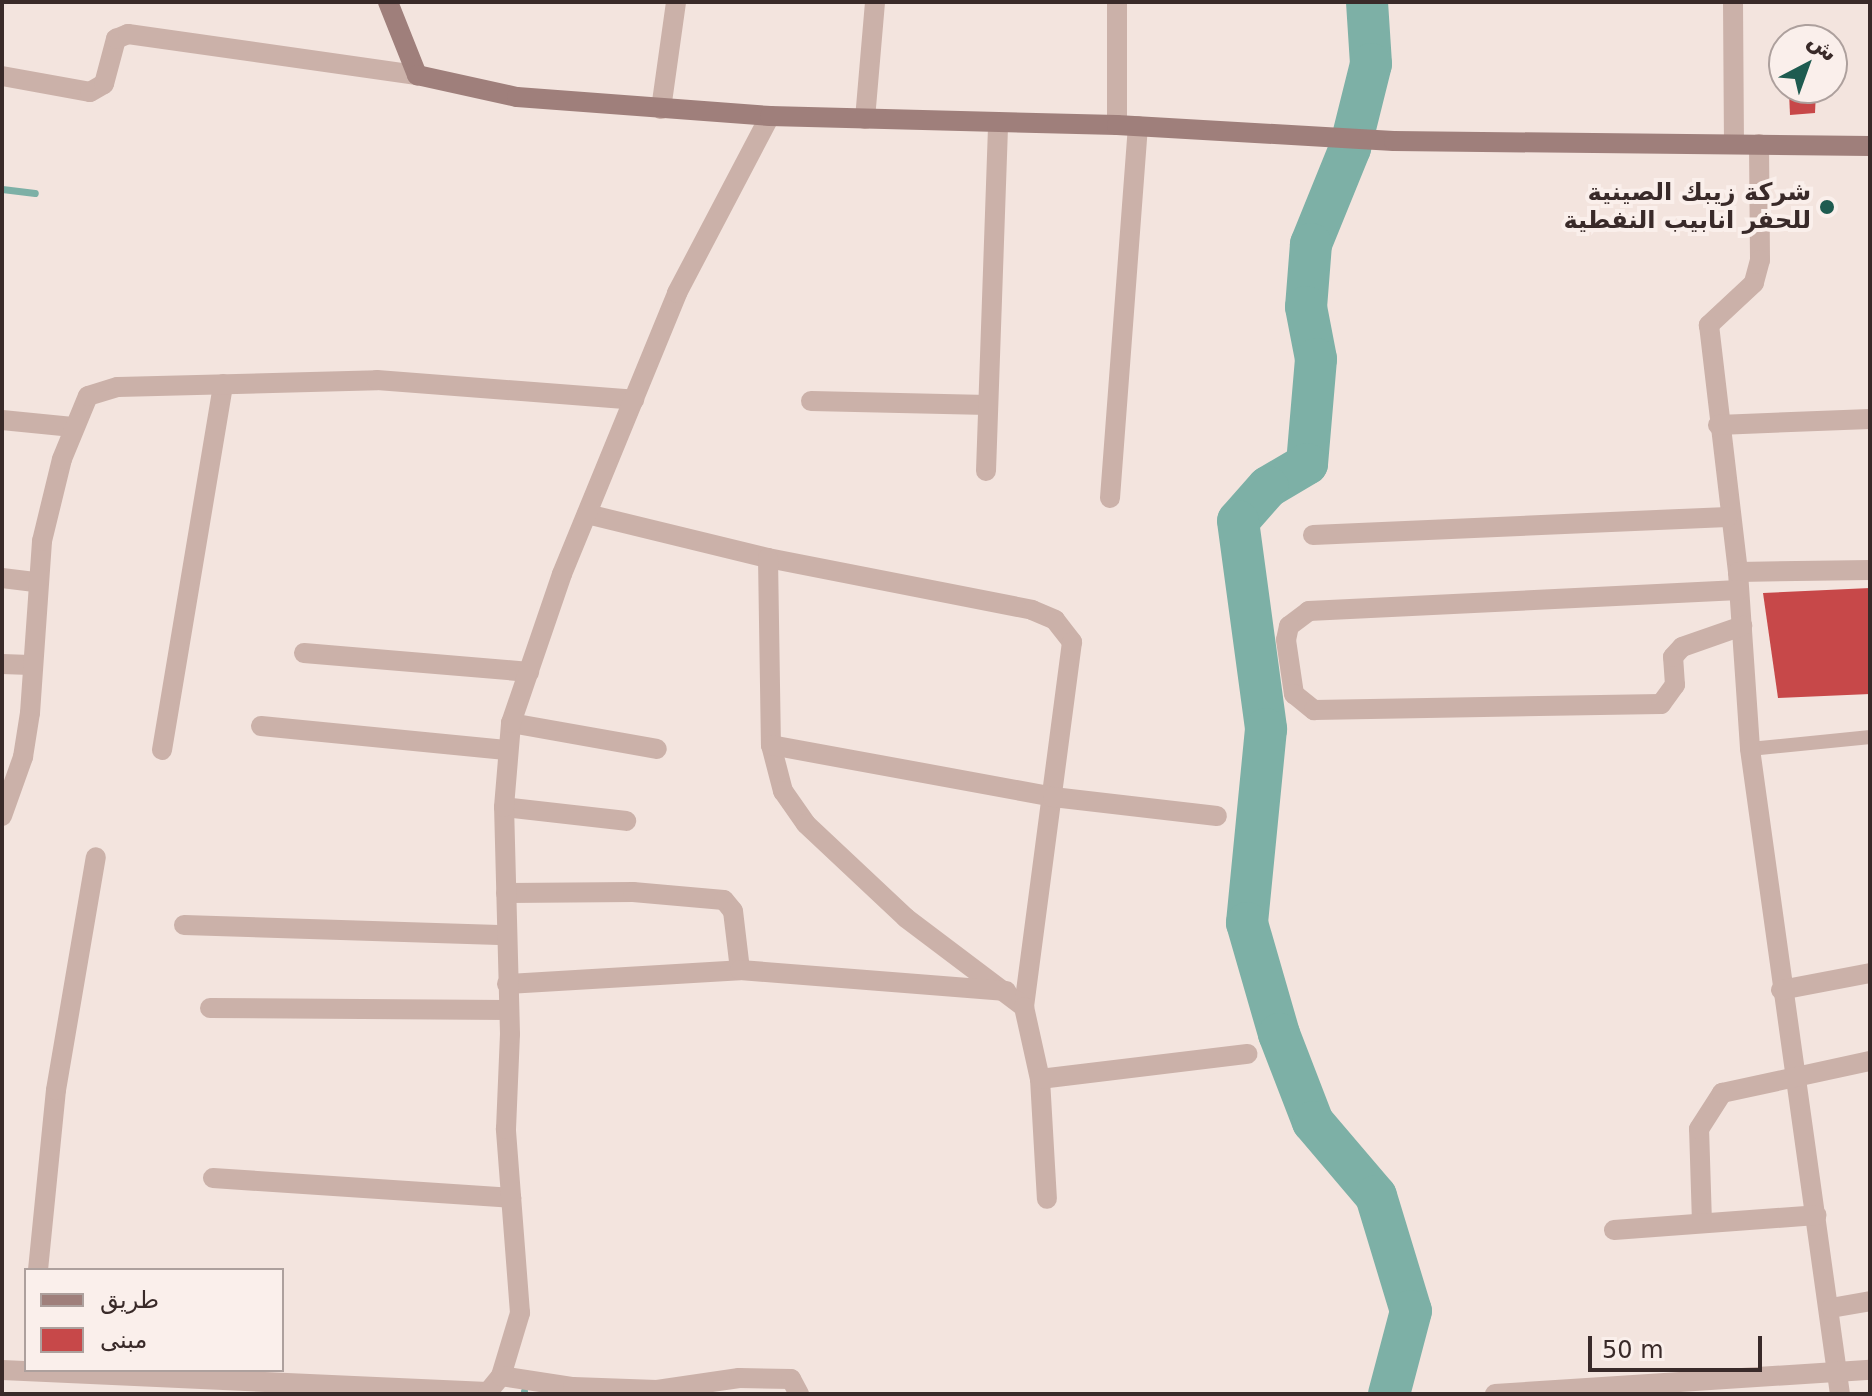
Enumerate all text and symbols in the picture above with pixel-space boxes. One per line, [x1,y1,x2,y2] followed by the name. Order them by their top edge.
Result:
[1768,24,1848,104] north arrow
[1803,28,1842,66] text: ش
[1563,179,1811,235] place label: شركة زيبك الصينية للحفر انابيب النفطية
[1818,198,1836,216] marker: شركة زيبك الصينية للحفر انابيب النفطية
[24,1268,284,1372] legend
[100,1286,159,1314] text: طريق
[1592,1320,1766,1370] scale bar
[100,1326,147,1354] text: مبنى
[1602,1336,1664,1364] text: 50 m

